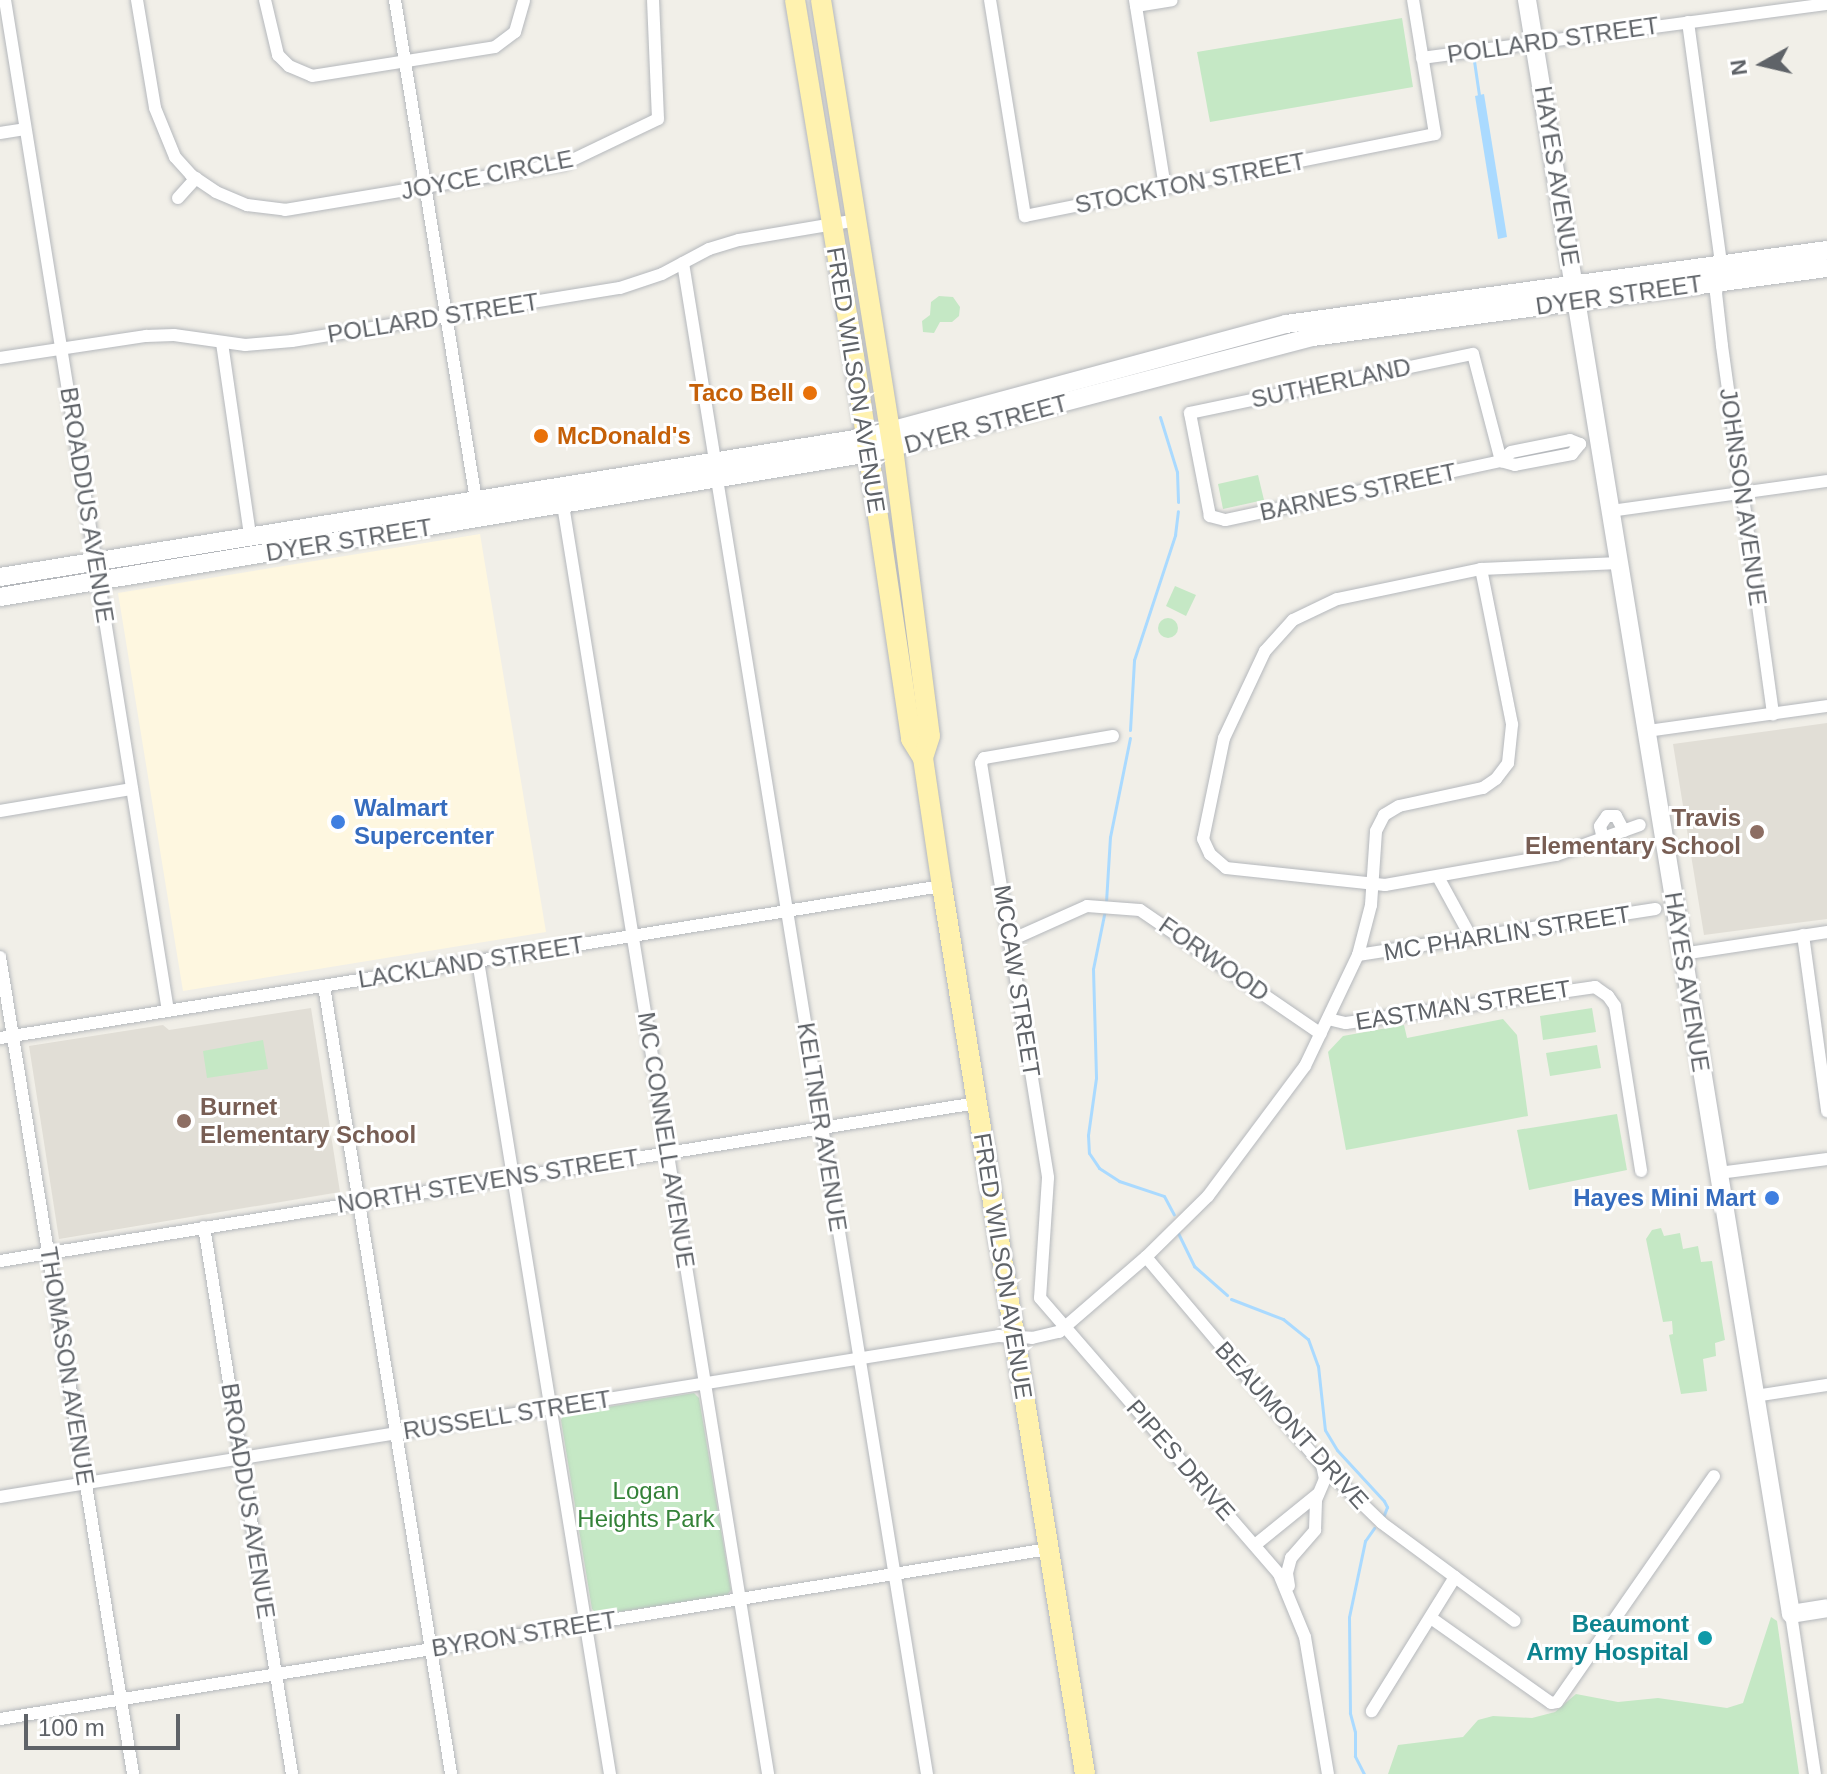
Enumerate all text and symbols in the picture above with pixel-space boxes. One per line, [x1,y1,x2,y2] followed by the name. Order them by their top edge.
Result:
[1445,11,1661,69] street label: POLLARD STREET
[1723,24,1803,104] north arrow
[1725,58,1752,77] text: N
[1528,83,1586,269] street label: HAYES AVENUE
[399,144,575,206] street label: JOYCE CIRCLE
[1072,147,1308,219] street label: STOCKTON STREET
[821,244,891,516] street label: FRED WILSON AVENUE
[1534,269,1704,321] street label: DYER STREET
[325,287,541,349] street label: POLLARD STREET
[1248,352,1414,414] street label: SUTHERLAND
[689,379,794,407] place label: Taco Bell
[54,384,120,626] street label: BROADDUS AVENUE
[801,384,819,402] marker: Taco Bell
[1713,386,1773,608] street label: JOHNSON AVENUE
[901,388,1071,460] street label: DYER STREET
[557,422,691,450] place label: McDonald's
[532,427,550,445] marker: McDonald's
[1257,457,1459,527] street label: BARNES STREET
[264,513,434,567] street label: DYER STREET
[354,794,494,850] place label: Walmart Supercenter
[1525,804,1741,860] place label: Travis Elementary School
[329,813,347,831] marker: Walmart Supercenter
[1748,823,1766,841] marker: Travis Elementary School
[988,883,1046,1079] street label: MCCAW STREET
[1658,889,1716,1075] street label: HAYES AVENUE
[1382,899,1632,967] street label: MC PHARLIN STREET
[1154,911,1274,1007] street label: FORWOOD
[356,930,586,994] street label: LACKLAND STREET
[1353,974,1573,1036] street label: EASTMAN STREET
[631,1009,701,1271] street label: MC CONNELL AVENUE
[791,1020,853,1234] street label: KELTNER AVENUE
[200,1093,416,1149] place label: Burnet Elementary School
[175,1112,193,1130] marker: Burnet Elementary School
[968,1130,1038,1402] street label: FRED WILSON AVENUE
[335,1143,641,1219] street label: NORTH STEVENS STREET
[1573,1184,1756,1212] place label: Hayes Mini Mart
[1763,1189,1781,1207] marker: Hayes Mini Mart
[34,1244,100,1488] street label: THOMASON AVENUE
[1209,1335,1375,1515] street label: BEAUMONT DRIVE
[215,1380,281,1622] street label: BROADDUS AVENUE
[401,1384,613,1446] street label: RUSSELL STREET
[1121,1394,1241,1526] street label: PIPES DRIVE
[577,1477,715,1533] park label: Logan Heights Park
[430,1605,618,1663] street label: BYRON STREET
[1526,1610,1689,1666] place label: Beaumont Army Hospital
[1696,1629,1714,1647] marker: Beaumont Army Hospital
[28,1698,184,1748] scale bar
[38,1714,105,1741] text: 100 m

